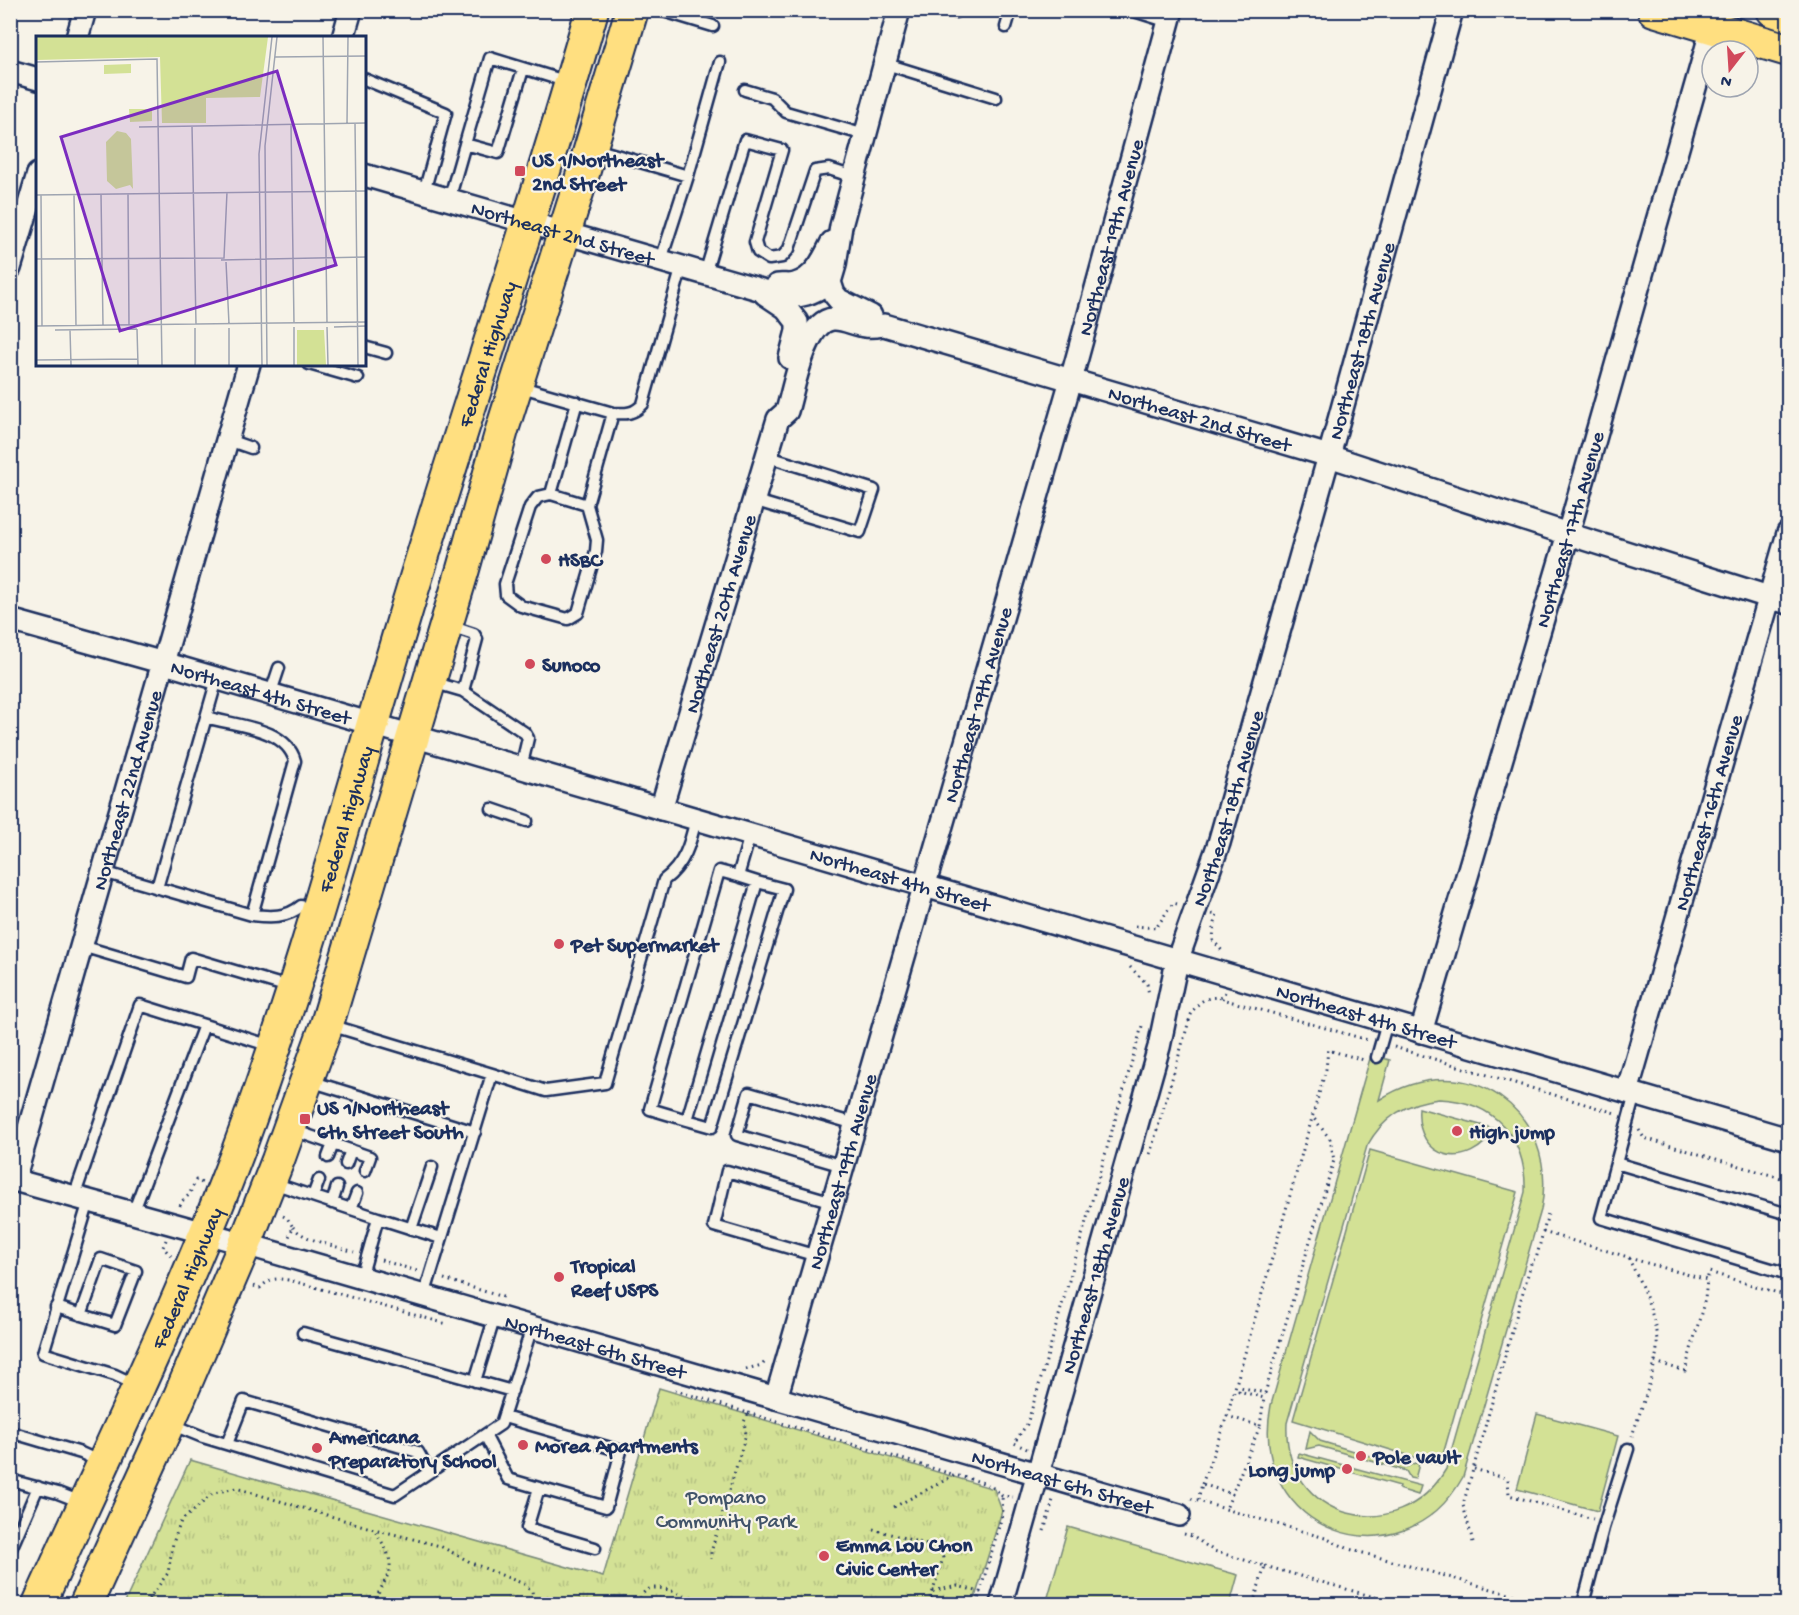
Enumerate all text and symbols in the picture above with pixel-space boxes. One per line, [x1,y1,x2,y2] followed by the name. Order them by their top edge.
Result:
[36,36,366,366] inset map
[1700,39,1760,99] north arrow
[1718,69,1734,91] text: N
[1075,136,1152,339] street label: Northeast 19th Avenue
[532,150,665,199] place label: US 1/Northeast 2nd Street
[513,164,527,178] marker: US 1/Northeast 2nd Street
[467,198,659,275] street label: Northeast 2nd Street
[1325,239,1404,443] street label: Northeast 18th Avenue
[454,279,525,432] street label: Federal Highway
[1105,383,1296,461] street label: Northeast 2nd Street
[1532,428,1613,631] street label: Northeast 17th Avenue
[681,511,765,717] street label: Northeast 20th Avenue
[558,550,603,575] place label: HSBC
[539,552,553,566] marker: HSBC
[940,604,1021,806] street label: Northeast 19th Avenue
[542,655,601,680] place label: Sunoco
[167,657,355,734] street label: Northeast 4th Street
[523,657,537,671] marker: Sunoco
[89,687,171,894] street label: Northeast 22nd Avenue
[1188,707,1272,911] street label: Northeast 18th Avenue
[1671,711,1751,914] street label: Northeast 16th Avenue
[315,744,382,897] street label: Federal Highway
[806,844,995,921] street label: Northeast 4th Street
[570,935,720,960] place label: Pet Supermarket
[552,937,566,951] marker: Pet Supermarket
[1273,981,1461,1058] street label: Northeast 4th Street
[805,1070,886,1273] street label: Northeast 19th Avenue
[317,1098,465,1147] place label: US 1/Northeast 6th Street South
[298,1112,312,1126] marker: US 1/Northeast 6th Street South
[1469,1122,1556,1147] place label: High jump
[1450,1124,1464,1138] marker: High jump
[1058,1173,1138,1377] street label: Northeast 18th Avenue
[148,1205,231,1355] street label: Federal Highway
[569,1256,660,1305] place label: Tropical Reef USPS
[552,1270,566,1284] marker: Tropical Reef USPS
[501,1311,690,1388] street label: Northeast 6th Street
[328,1427,497,1476] place label: Americana Preparatory School
[535,1436,699,1461] place label: Morea Apartments
[516,1438,530,1452] marker: Morea Apartments
[310,1441,324,1455] marker: Americana Preparatory School
[968,1446,1157,1523] street label: Northeast 6th Street
[1372,1447,1462,1472] place label: Pole vault
[1354,1449,1368,1463] marker: Pole vault
[1248,1460,1336,1485] place label: Long jump
[1340,1462,1354,1476] marker: Long jump
[656,1487,799,1536] park label: Pompano Community Park
[835,1535,974,1584] place label: Emma Lou Chon Civic Center
[817,1549,831,1563] marker: Emma Lou Chon Civic Center

